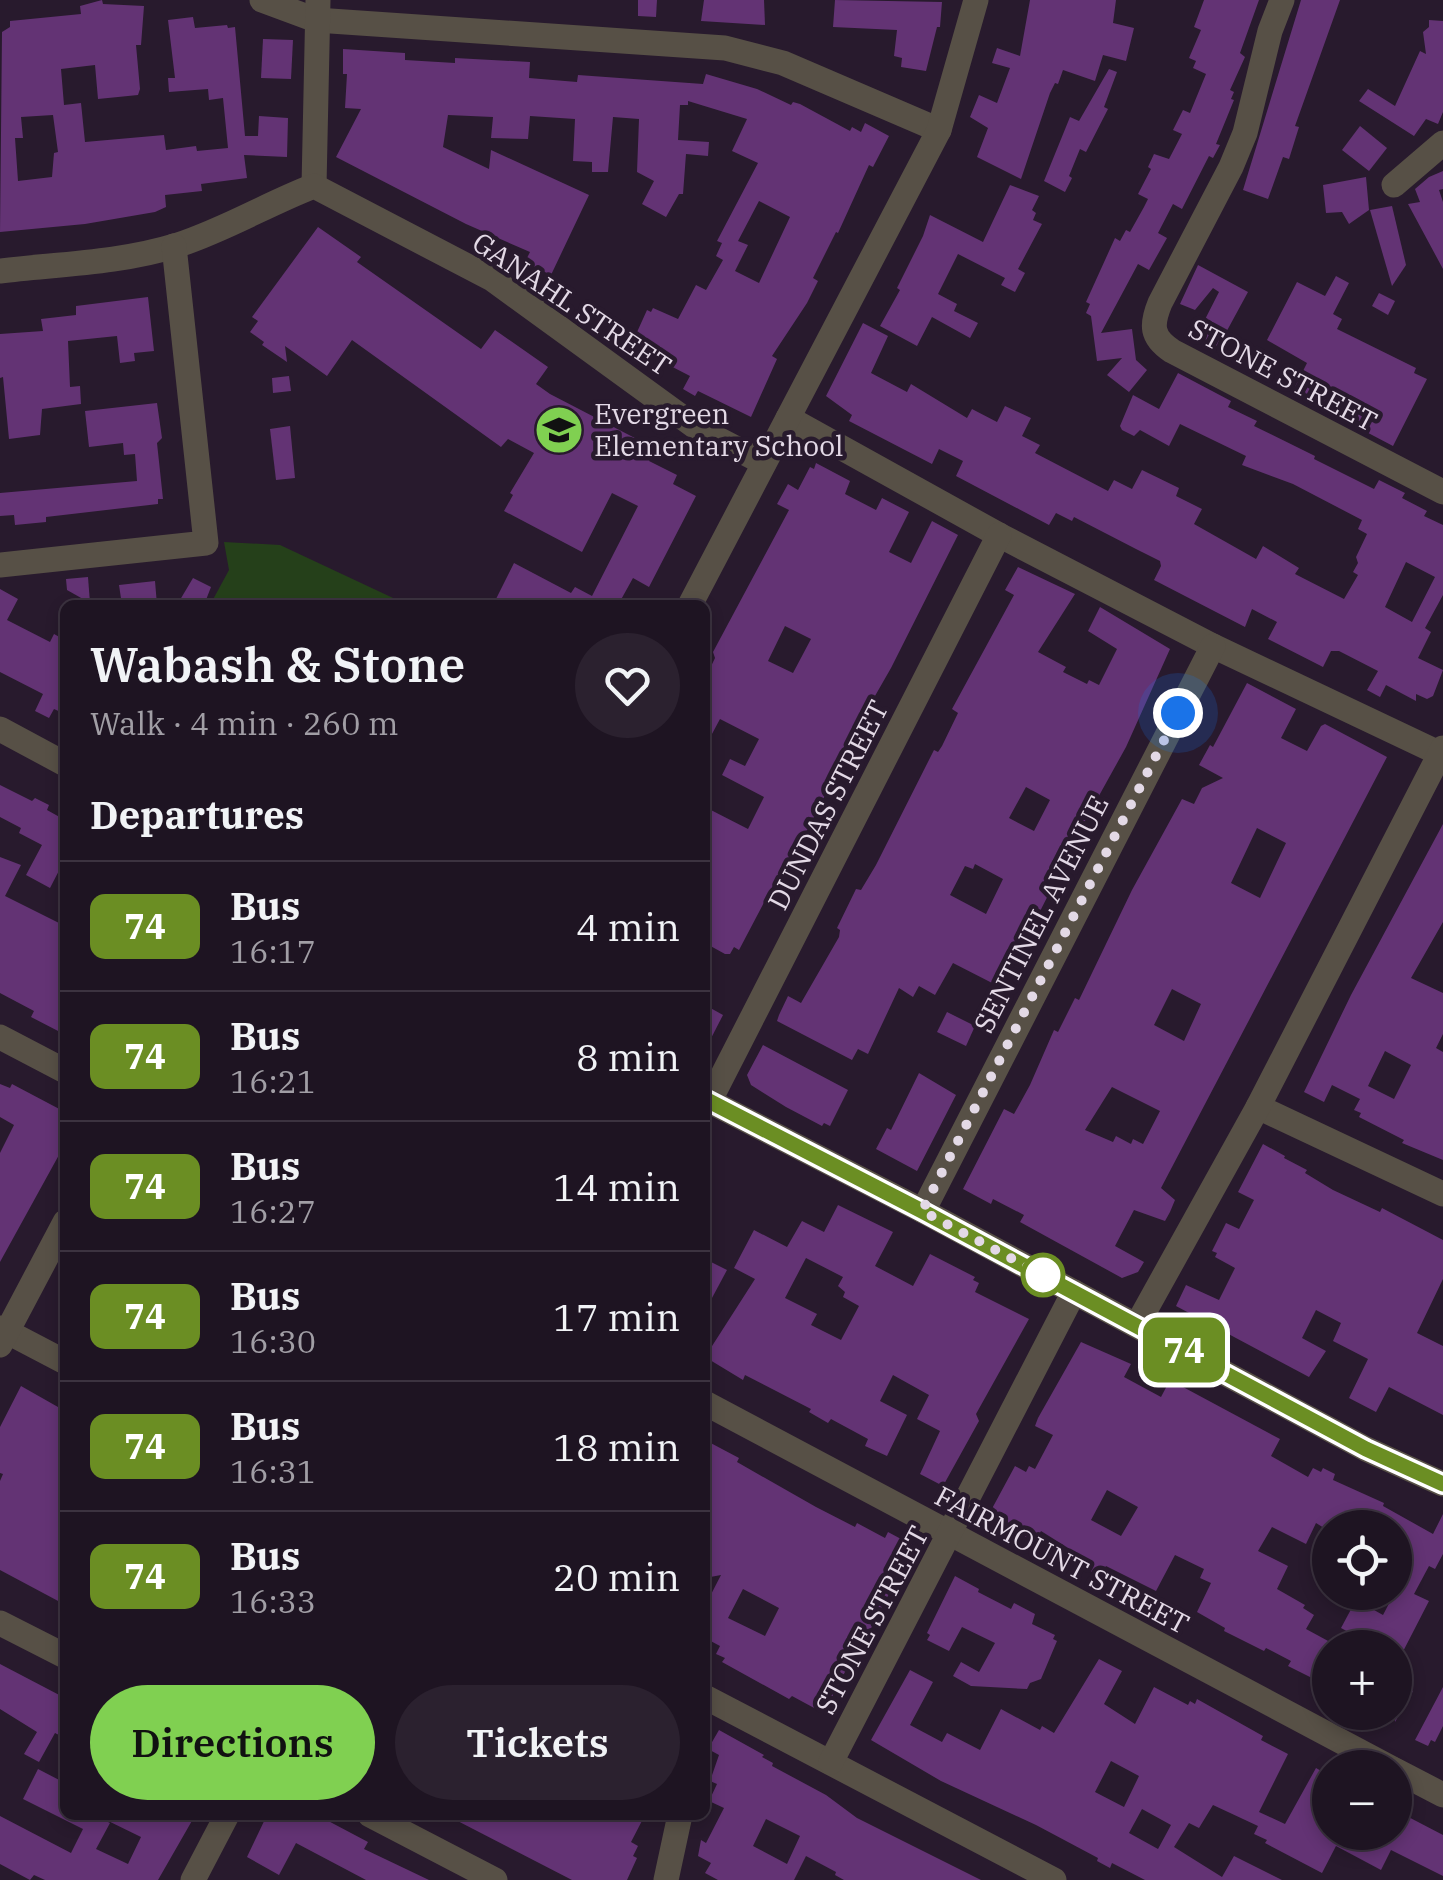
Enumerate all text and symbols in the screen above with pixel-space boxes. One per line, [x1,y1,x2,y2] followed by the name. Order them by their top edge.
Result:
[466,223,679,384] street label: GANAHL STREET
[1183,309,1384,440] street label: STONE STREET
[594,395,843,464] place label: Evergreen Elementary School
[533,404,585,456] school or university icon: Evergreen Elementary School
[90,633,465,695] text: Wabash & Stone
[575,633,680,738] button: heart
[1153,688,1203,738] your location
[759,694,896,916] street label: DUNDAS STREET
[90,702,398,744] text: Walk · 4 min · 260 m
[965,789,1116,1039] street label: SENTINEL AVENUE
[90,790,304,839] text: Departures
[230,881,300,930] text: Bus
[576,902,680,951] text: 4 min
[124,903,166,949] text: 74
[230,930,316,972] text: 16:17
[230,1011,300,1060] text: Bus
[576,1032,680,1081] text: 8 min
[124,1033,166,1079] text: 74
[230,1060,316,1102] text: 16:21
[230,1141,300,1190] text: Bus
[553,1162,680,1211] text: 14 min
[124,1163,166,1209] text: 74
[230,1190,316,1232] text: 16:27
[1022,1254,1064,1296] unlabelled marker
[230,1271,300,1320] text: Bus
[553,1292,680,1341] text: 17 min
[124,1293,166,1339] text: 74
[1139,1318,1229,1382] line badge: 74
[230,1320,316,1362] text: 16:30
[1163,1327,1205,1373] text: 74
[230,1401,300,1450] text: Bus
[553,1422,680,1471] text: 18 min
[124,1423,166,1469] text: 74
[230,1450,316,1492] text: 16:31
[929,1477,1196,1642] street label: FAIRMOUNT STREET
[1312,1510,1412,1850] map controls
[1312,1510,1412,1610] button: locate
[806,1519,937,1720] street label: STONE STREET
[230,1531,300,1580] text: Bus
[553,1552,680,1601] text: 20 min
[124,1553,166,1599] text: 74
[230,1580,316,1622] text: 16:33
[1312,1630,1412,1730] button: +
[90,1685,375,1800] button: Directions
[395,1685,680,1800] button: Tickets
[1312,1750,1412,1850] button: −

